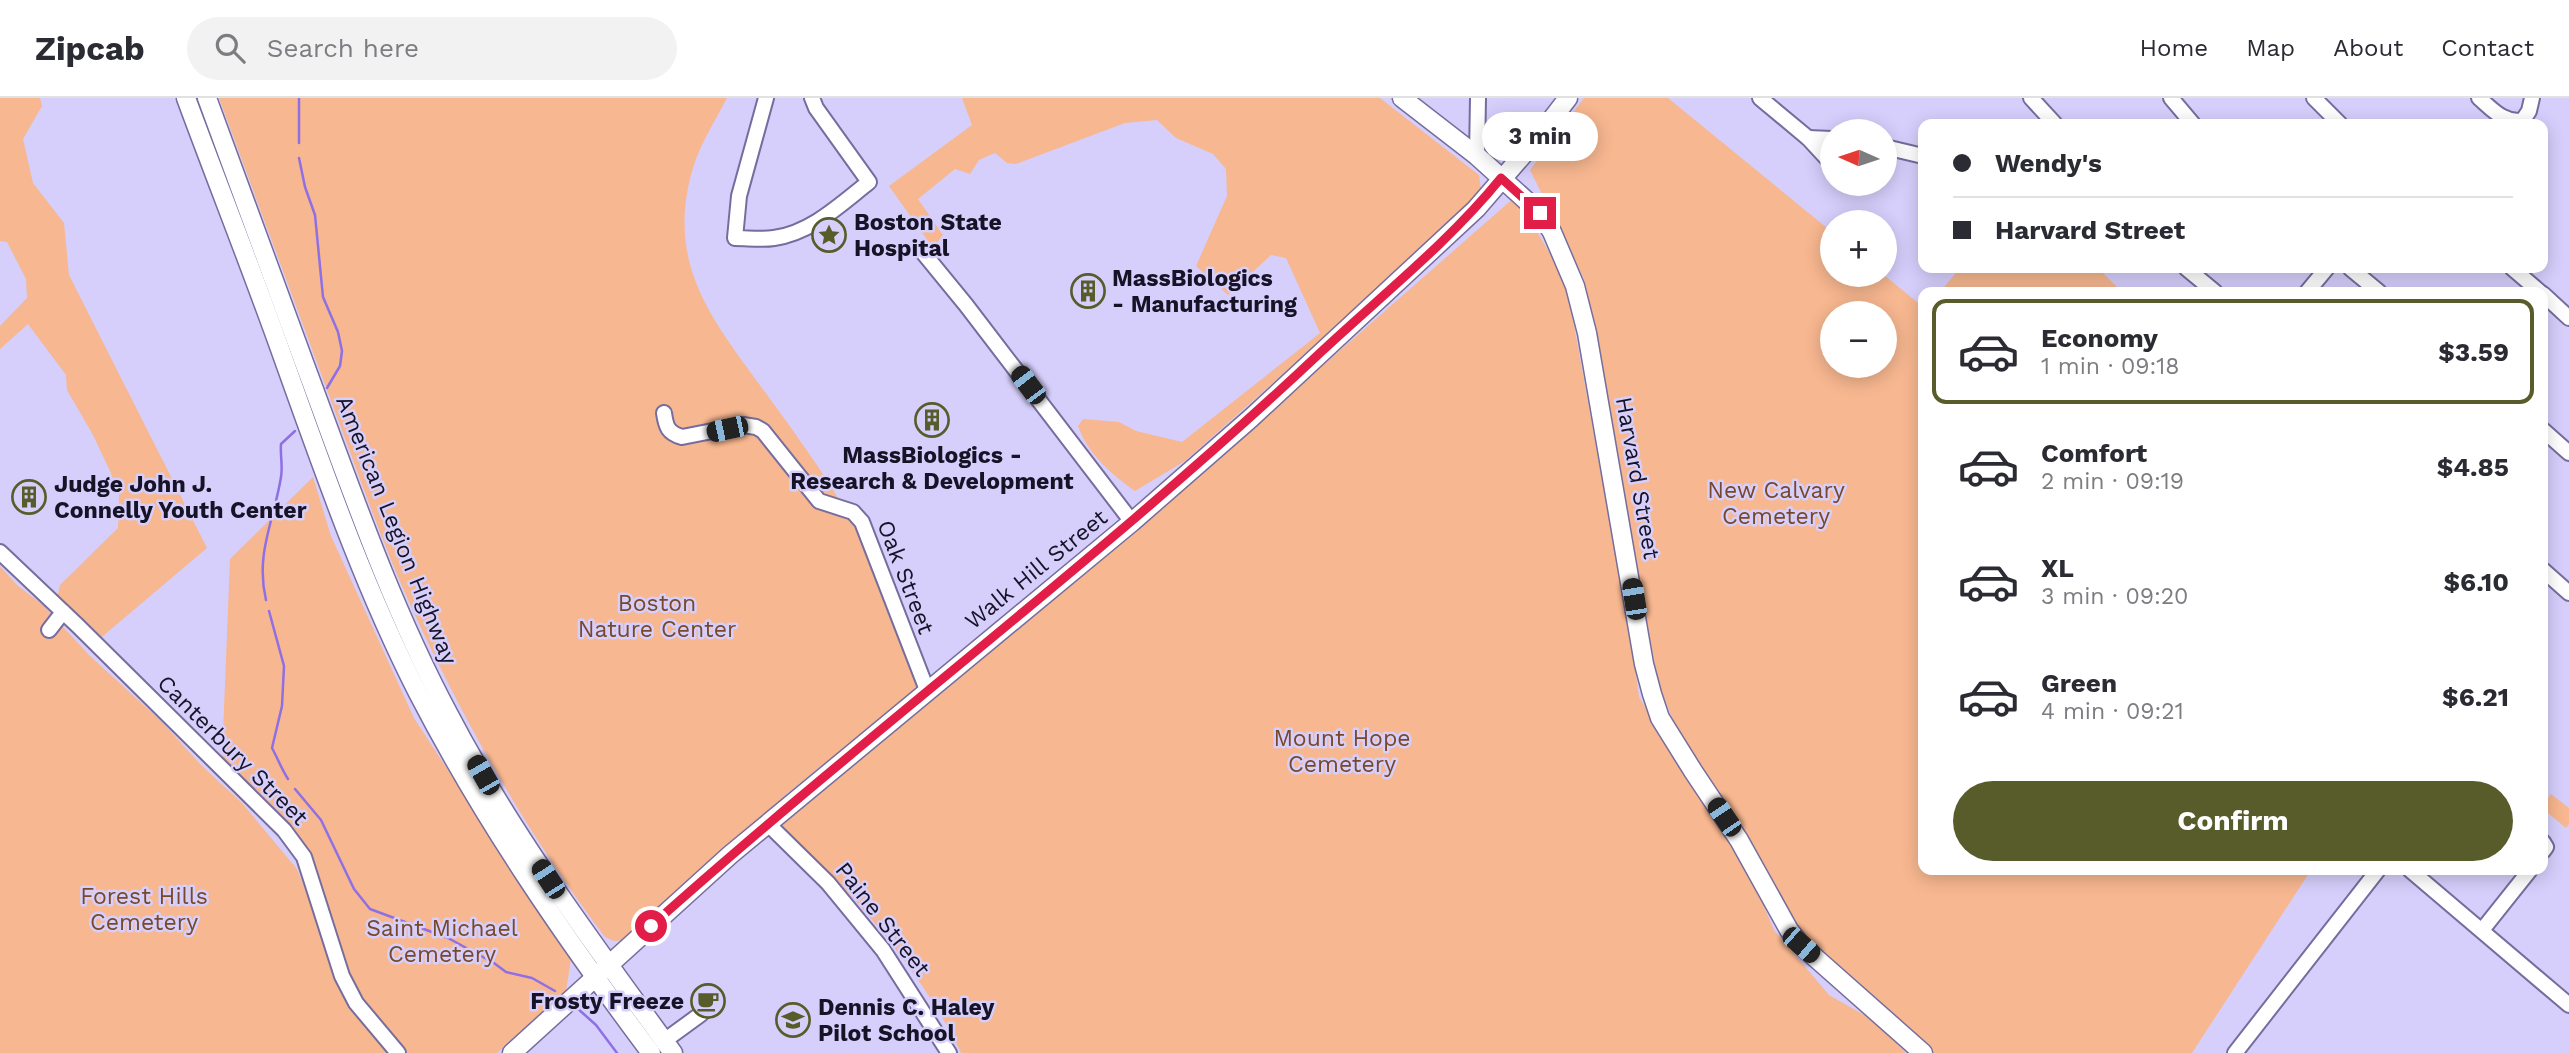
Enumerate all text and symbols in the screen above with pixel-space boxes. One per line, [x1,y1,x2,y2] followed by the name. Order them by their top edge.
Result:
[187,17,677,80] search box
[35,29,145,68] text: Zipcab
[211,29,249,67] icon: search
[267,33,419,63] text: Search here
[2140,34,2208,62] text: Home
[2246,34,2295,62] text: Map
[2333,34,2403,62] text: About
[2441,34,2534,62] text: Contact
[1482,111,1598,160] callout: 3 min
[1820,119,1897,196] north arrow
[1820,119,1897,378] map controls
[1509,123,1571,150] text: 3 min
[1995,148,2102,178] text: Wendy's
[1524,197,1556,229] route end
[854,209,1002,262] place label: Boston State Hospital
[1820,210,1897,287] button: +
[1995,215,2185,245] text: Harvard Street
[810,216,848,254] place icon: Boston State Hospital
[1112,265,1297,318] place label: MassBiologics - Manufacturing
[1069,272,1107,310] building icon: MassBiologics - Manufacturing
[1820,301,1897,378] button: −
[1957,320,2020,383] icon: car
[2041,323,2158,353] text: Economy
[2438,337,2509,367] text: $3.59
[2041,353,2179,380] text: 1 min · 09:18
[1007,362,1050,408] car
[330,392,463,669] street label: American Legion Highway
[1610,395,1665,562] street label: Harvard Street
[913,401,951,439] building icon: MassBiologics - Research & Development
[705,414,750,444] car
[1957,435,2020,498] icon: car
[2041,438,2147,468] text: Comfort
[790,442,1074,495] place label: MassBiologics - Research & Development
[2437,452,2509,482] text: $4.85
[2041,468,2184,495] text: 2 min · 09:19
[54,471,307,524] place label: Judge John J. Connelly Youth Center
[1707,477,1845,530] park label: New Calvary Cemetery
[10,478,48,516] building icon: Judge John J. Connelly Youth Center
[960,504,1113,635] street label: Walk Hill Street
[871,516,940,638] street label: Oak Street
[1957,550,2020,613] icon: car
[2041,553,2074,583] text: XL
[2443,567,2509,597] text: $6.10
[1621,577,1648,621] car
[2041,583,2188,610] text: 3 min · 09:20
[578,590,736,643] park label: Boston Nature Center
[1957,665,2020,728] icon: car
[2041,668,2117,698] text: Green
[152,670,314,831] street label: Canterbury Street
[2442,682,2509,712] text: $6.21
[2041,698,2184,725] text: 4 min · 09:21
[1273,725,1411,778] park label: Mount Hope Cemetery
[464,752,503,798] car
[1953,781,2513,861] button: Confirm
[1704,794,1745,840] car
[528,856,569,902] car
[830,857,936,982] street label: Paine Street
[80,883,208,936] park label: Forest Hills Cemetery
[635,910,667,942] route start
[366,915,518,968] park label: Saint Michael Cemetery
[1779,923,1824,967] car
[689,982,727,1020] cafe icon: Frosty Freeze
[530,988,684,1015] place label: Frosty Freeze
[818,994,994,1047] place label: Dennis C. Haley Pilot School
[774,1001,812,1039] school or university icon: Dennis C. Haley Pilot School

